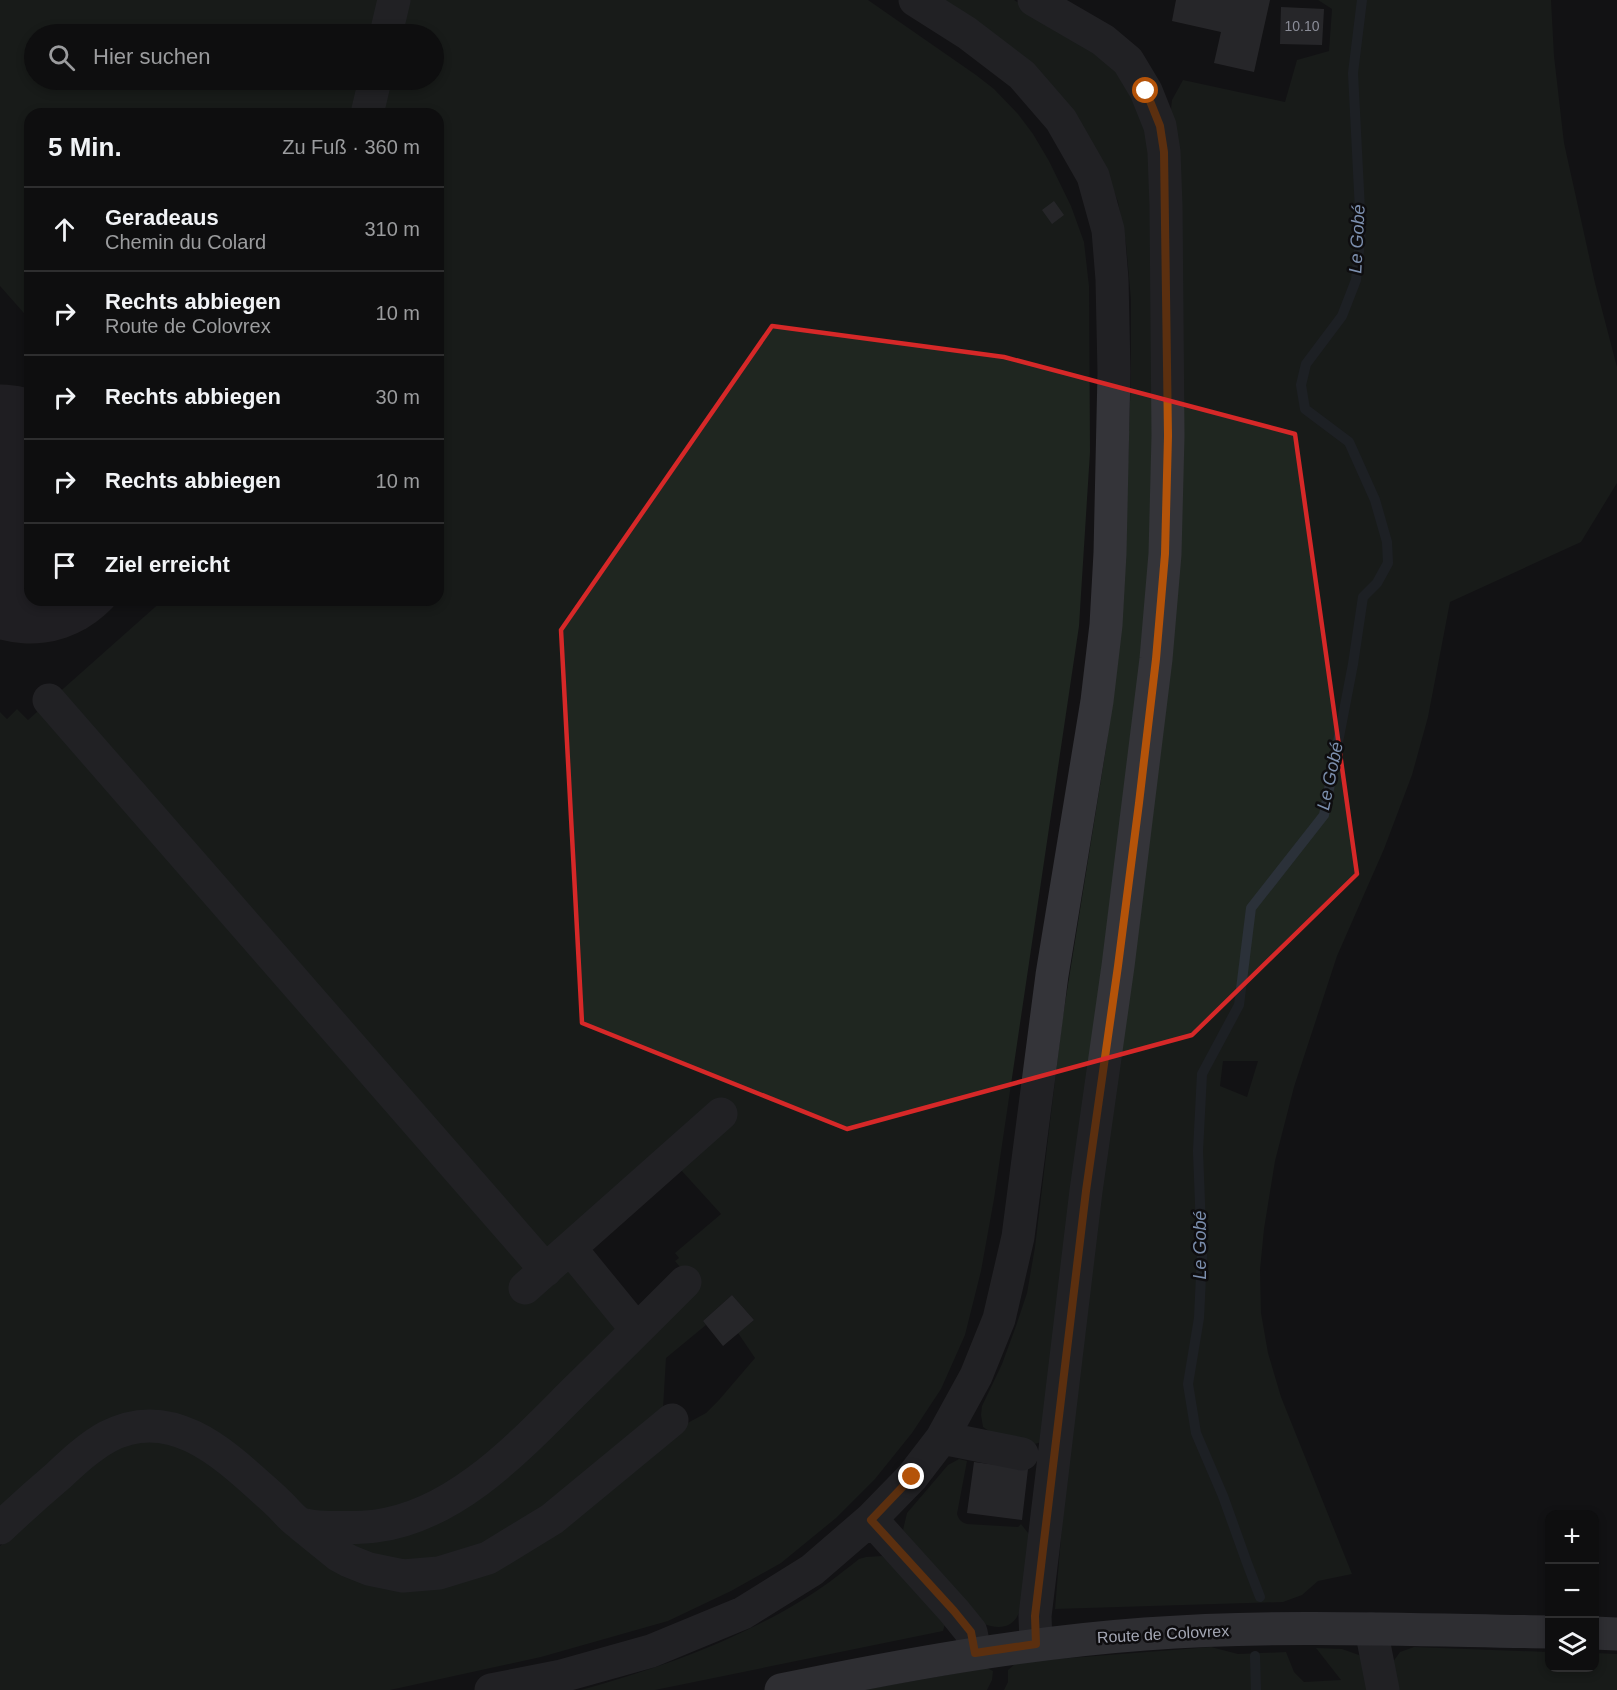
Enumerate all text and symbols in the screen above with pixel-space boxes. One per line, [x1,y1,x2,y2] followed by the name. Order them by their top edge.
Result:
[1284,18,1320,34] house number: 10.10
[24,24,444,90] search box
[45,41,78,74] icon: search
[93,44,210,69] text: Hier suchen
[1132,77,1158,103] route start
[48,132,122,162] text: 5 Min.
[282,136,420,158] text: Zu Fuß · 360 m
[1345,204,1369,274] water label: Le Gobé
[105,205,219,230] text: Geradeaus
[48,213,81,246] icon: ahead
[364,218,420,240] text: 310 m
[105,231,266,253] text: Chemin du Colard
[105,289,281,314] text: Rechts abbiegen
[48,297,81,330] icon: right
[376,302,420,324] text: 10 m
[105,315,271,337] text: Route de Colovrex
[48,381,81,414] icon: right
[105,384,281,409] text: Rechts abbiegen
[376,386,420,408] text: 30 m
[48,465,81,498] icon: right
[105,468,281,493] text: Rechts abbiegen
[376,470,420,492] text: 10 m
[48,549,81,582] icon: arrive
[105,552,230,577] text: Ziel erreicht
[1313,740,1347,812] water label: Le Gobé
[1190,1210,1210,1280] water label: Le Gobé
[898,1463,924,1489] route end
[1545,1510,1599,1672] map controls
[1545,1510,1599,1564] button: +
[1545,1564,1599,1618] button: −
[1545,1618,1599,1672] button: layers
[1096,1622,1230,1646] street label: Route de Colovrex

